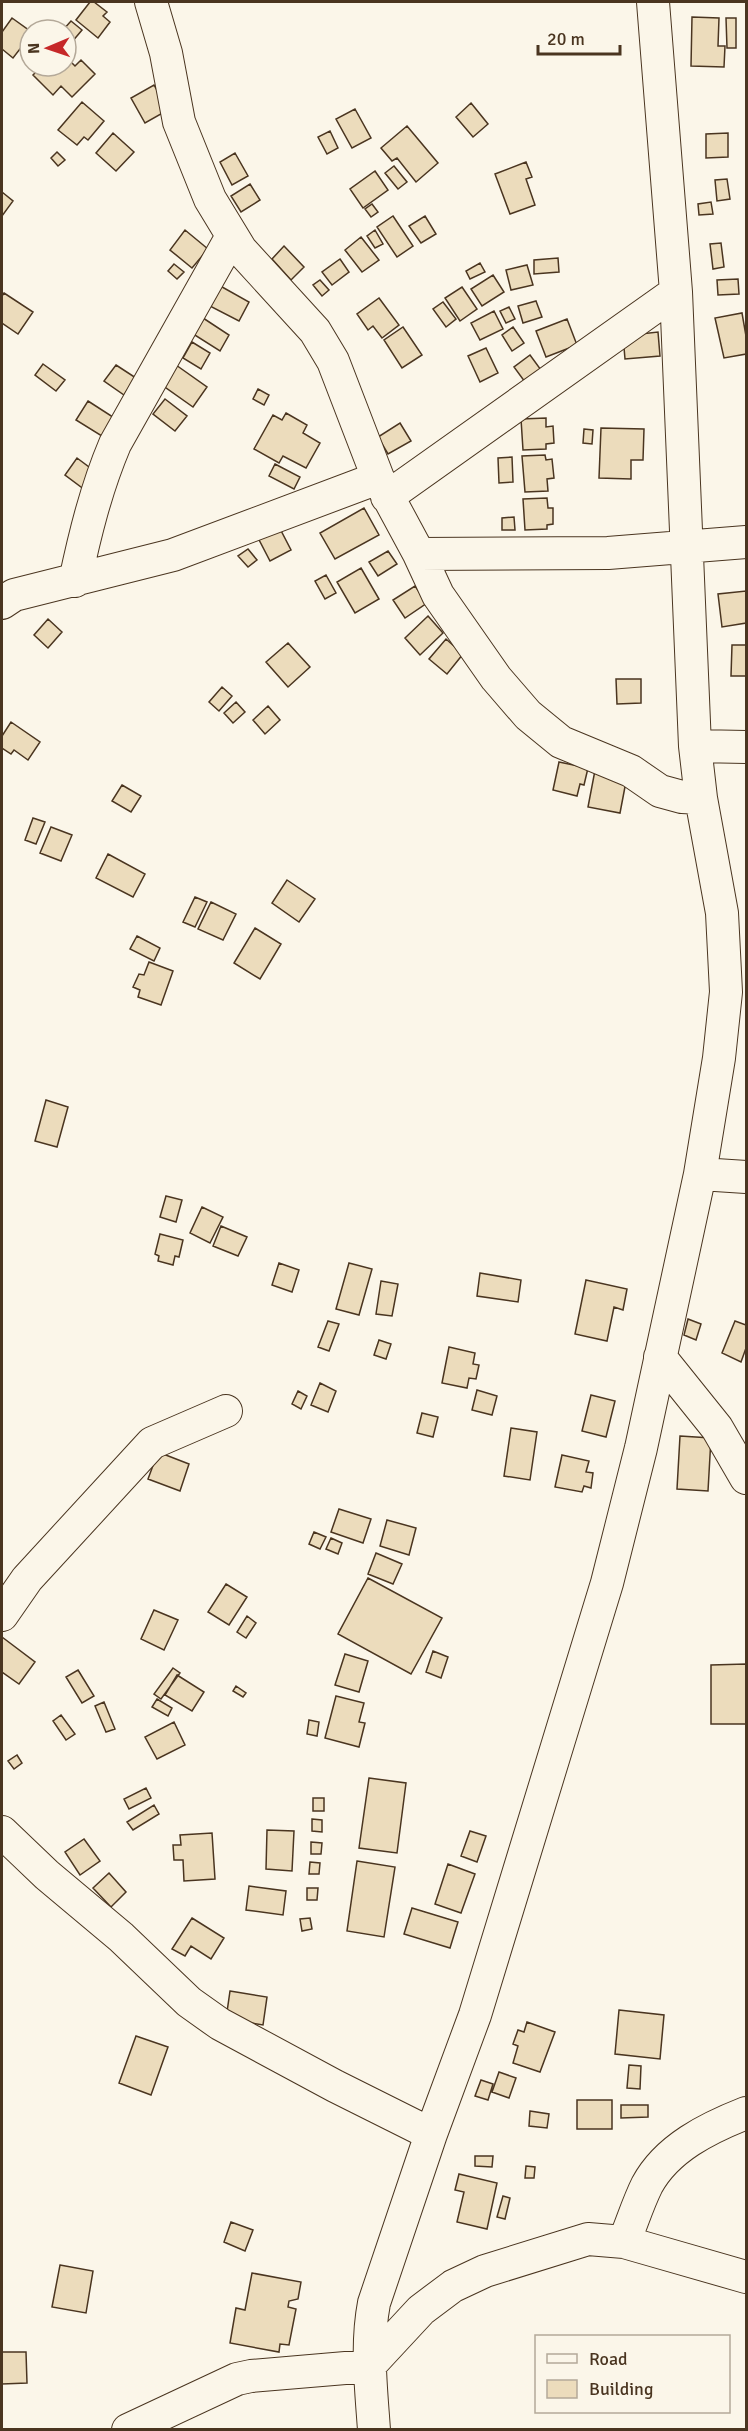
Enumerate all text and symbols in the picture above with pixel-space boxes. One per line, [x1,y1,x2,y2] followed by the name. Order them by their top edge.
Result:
[18,18,78,78] north arrow
[538,18,620,56] scale bar
[547,28,585,50] text: 20 m
[24,43,44,54] text: N
[535,2335,730,2413] legend
[589,2348,628,2370] text: Road
[589,2378,653,2400] text: Building

